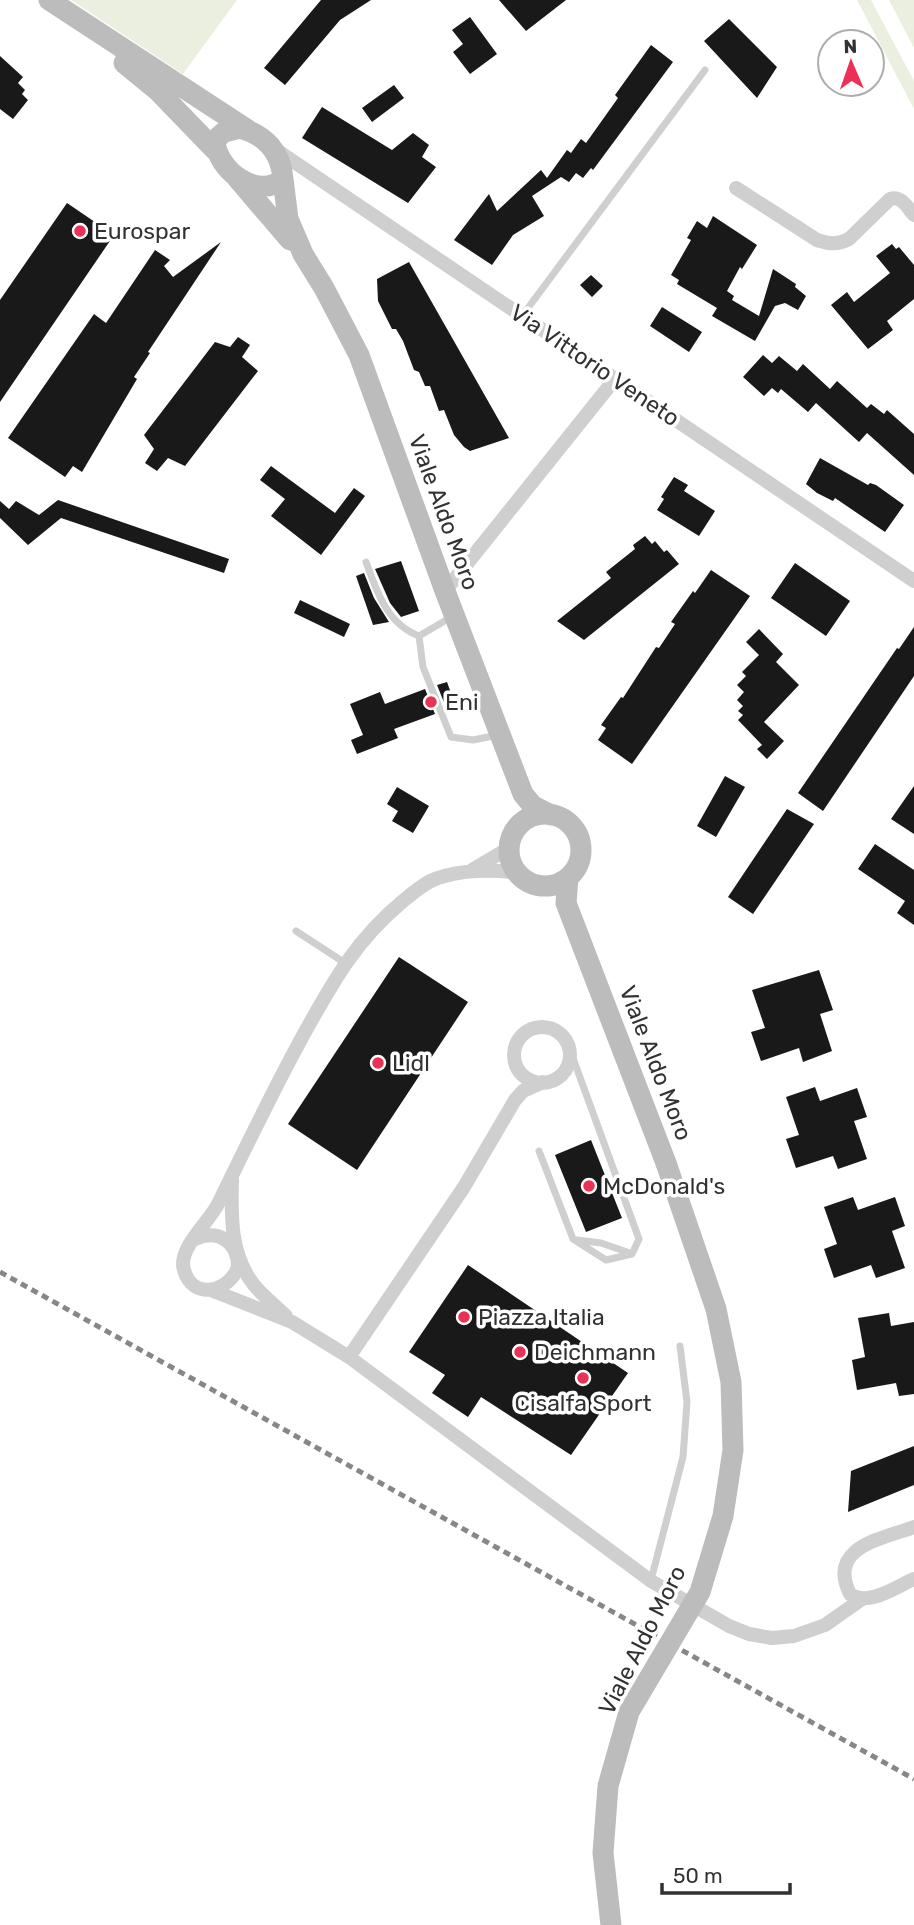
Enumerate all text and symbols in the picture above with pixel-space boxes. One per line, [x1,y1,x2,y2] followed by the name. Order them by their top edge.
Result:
[816,28,886,98] north arrow
[843,35,858,58] text: N
[94,217,191,245] place label: Eurospar
[72,223,88,239] marker: Eurospar
[505,298,685,432] street label: Via Vittorio Veneto
[403,430,485,594] street label: Viale Aldo Moro
[445,688,478,716] place label: Eni
[423,694,439,710] marker: Eni
[614,982,698,1144] street label: Viale Aldo Moro
[392,1049,430,1077] place label: Lidl
[370,1055,386,1071] marker: Lidl
[603,1172,725,1200] place label: McDonald's
[581,1178,597,1194] marker: McDonald's
[478,1303,605,1331] place label: Piazza Italia
[456,1309,472,1325] marker: Piazza Italia
[534,1338,656,1366] place label: Deichmann
[512,1344,528,1360] marker: Deichmann
[575,1370,591,1386] marker: Cisalfa Sport
[515,1389,651,1417] place label: Cisalfa Sport
[592,1561,692,1719] street label: Viale Aldo Moro
[662,1852,790,1896] scale bar
[673,1863,723,1888] text: 50 m

